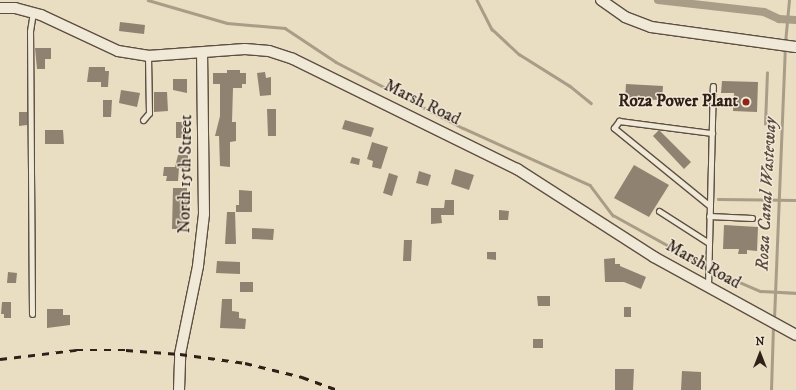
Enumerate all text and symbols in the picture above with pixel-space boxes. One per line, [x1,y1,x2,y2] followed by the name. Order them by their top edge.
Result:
[380,76,464,130] street label: Marsh Road
[618,92,738,112] place label: Roza Power Plant
[741,97,751,107] marker: Roza Power Plant
[175,114,197,234] street label: North 15th Street
[752,117,782,271] water label: Roza Canal Wasteway
[662,236,744,294] street label: Marsh Road
[740,334,780,374] north arrow
[755,335,765,349] text: N

